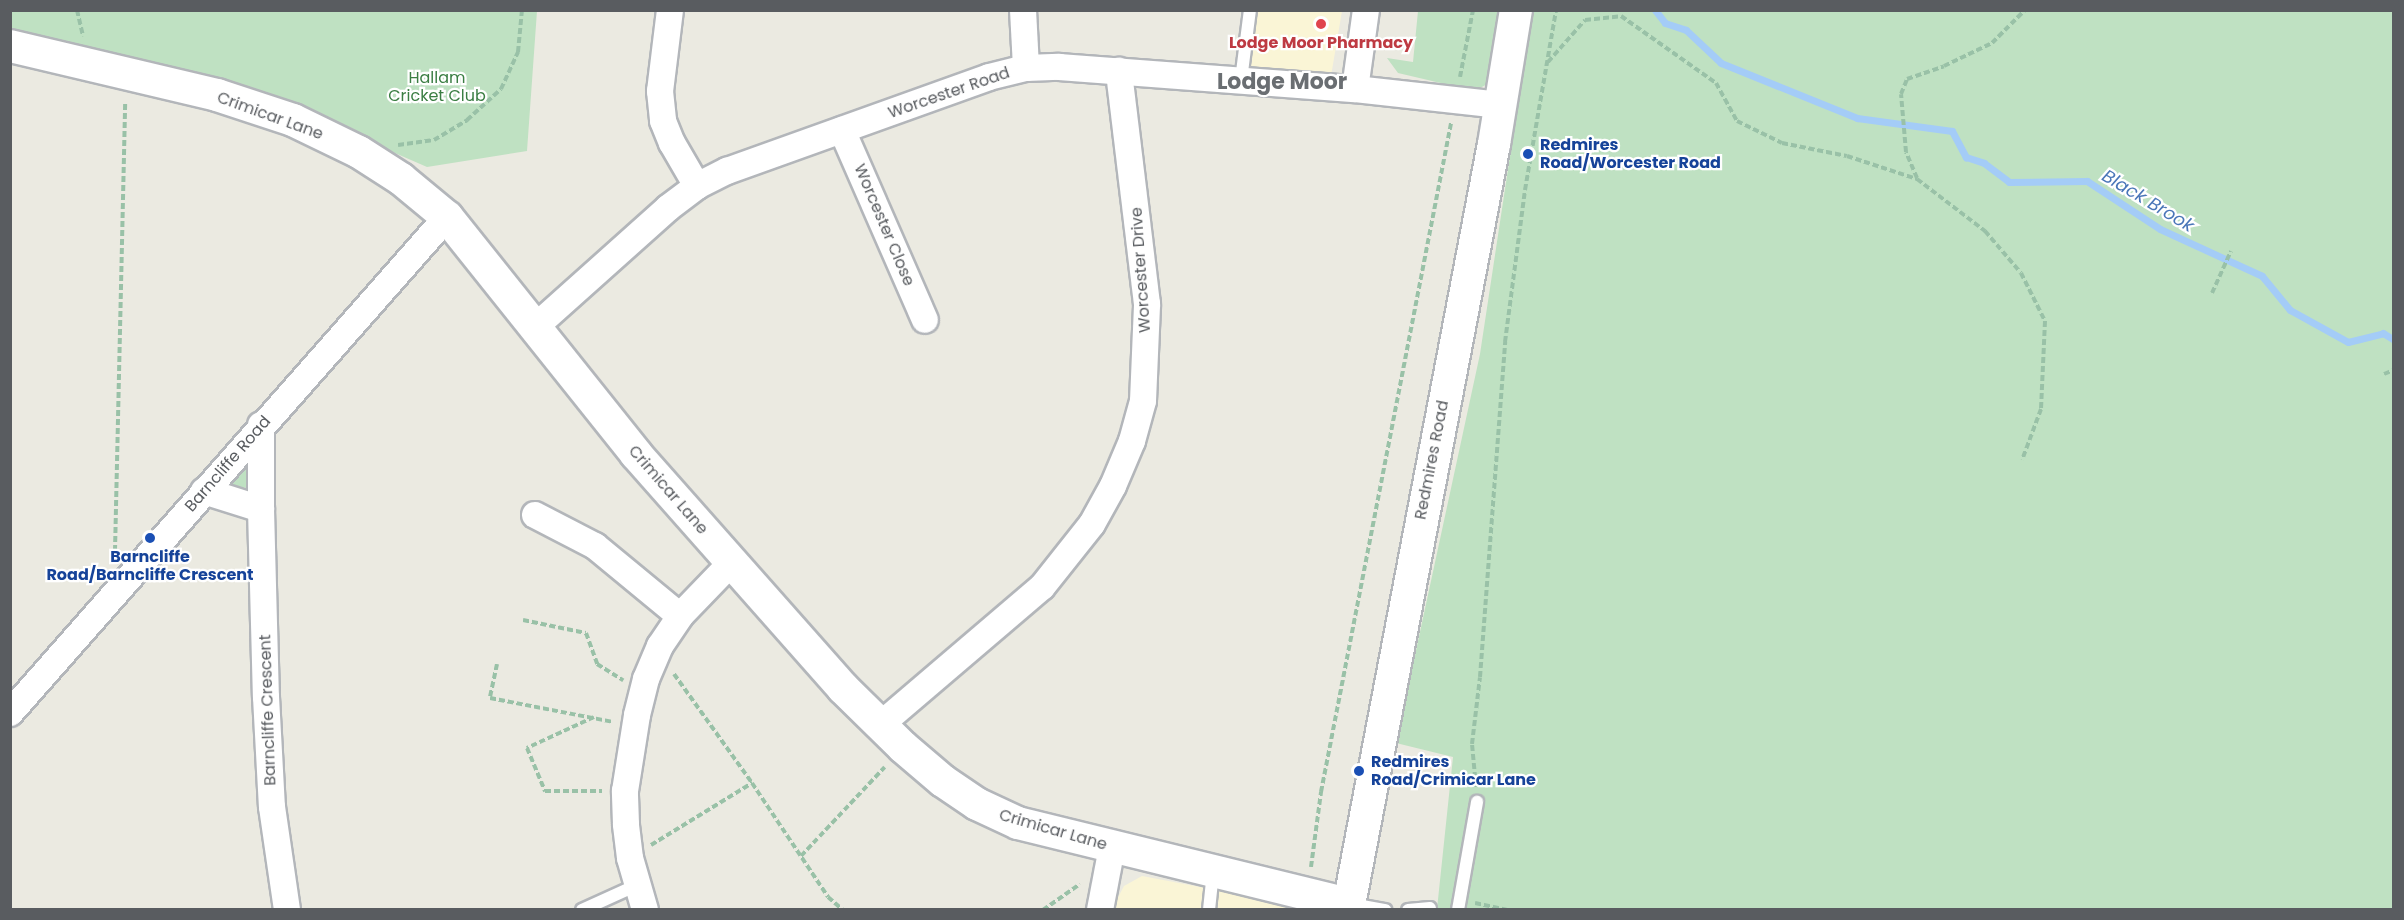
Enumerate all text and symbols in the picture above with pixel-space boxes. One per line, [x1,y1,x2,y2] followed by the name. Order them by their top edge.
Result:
[1314,17,1328,31] marker: Lodge Moor Pharmacy
[1229,33,1413,53] place label: Lodge Moor Pharmacy
[886,63,1012,123] street label: Worcester Road
[388,68,486,106] park label: Hallam Cricket Club
[1217,69,1347,95] district label: Lodge Moor
[214,88,326,144] street label: Crimicar Lane
[1540,135,1721,173] place label: Redmires Road/Worcester Road
[1521,147,1535,161] marker: Redmires Road/Worcester Road
[850,161,918,289] street label: Worcester Close
[2098,165,2198,237] water label: Black Brook
[1127,207,1155,333] street label: Worcester Drive
[1411,399,1453,521] street label: Redmires Road
[181,412,275,516] street label: Barncliffe Road
[624,442,712,538] street label: Crimicar Lane
[143,531,157,545] marker: Barncliffe Road/Barncliffe Crescent
[46,547,254,585] place label: Barncliffe Road/Barncliffe Crescent
[256,634,280,786] street label: Barncliffe Crescent
[1371,752,1536,790] place label: Redmires Road/Crimicar Lane
[1352,764,1366,778] marker: Redmires Road/Crimicar Lane
[997,805,1109,855] street label: Crimicar Lane

